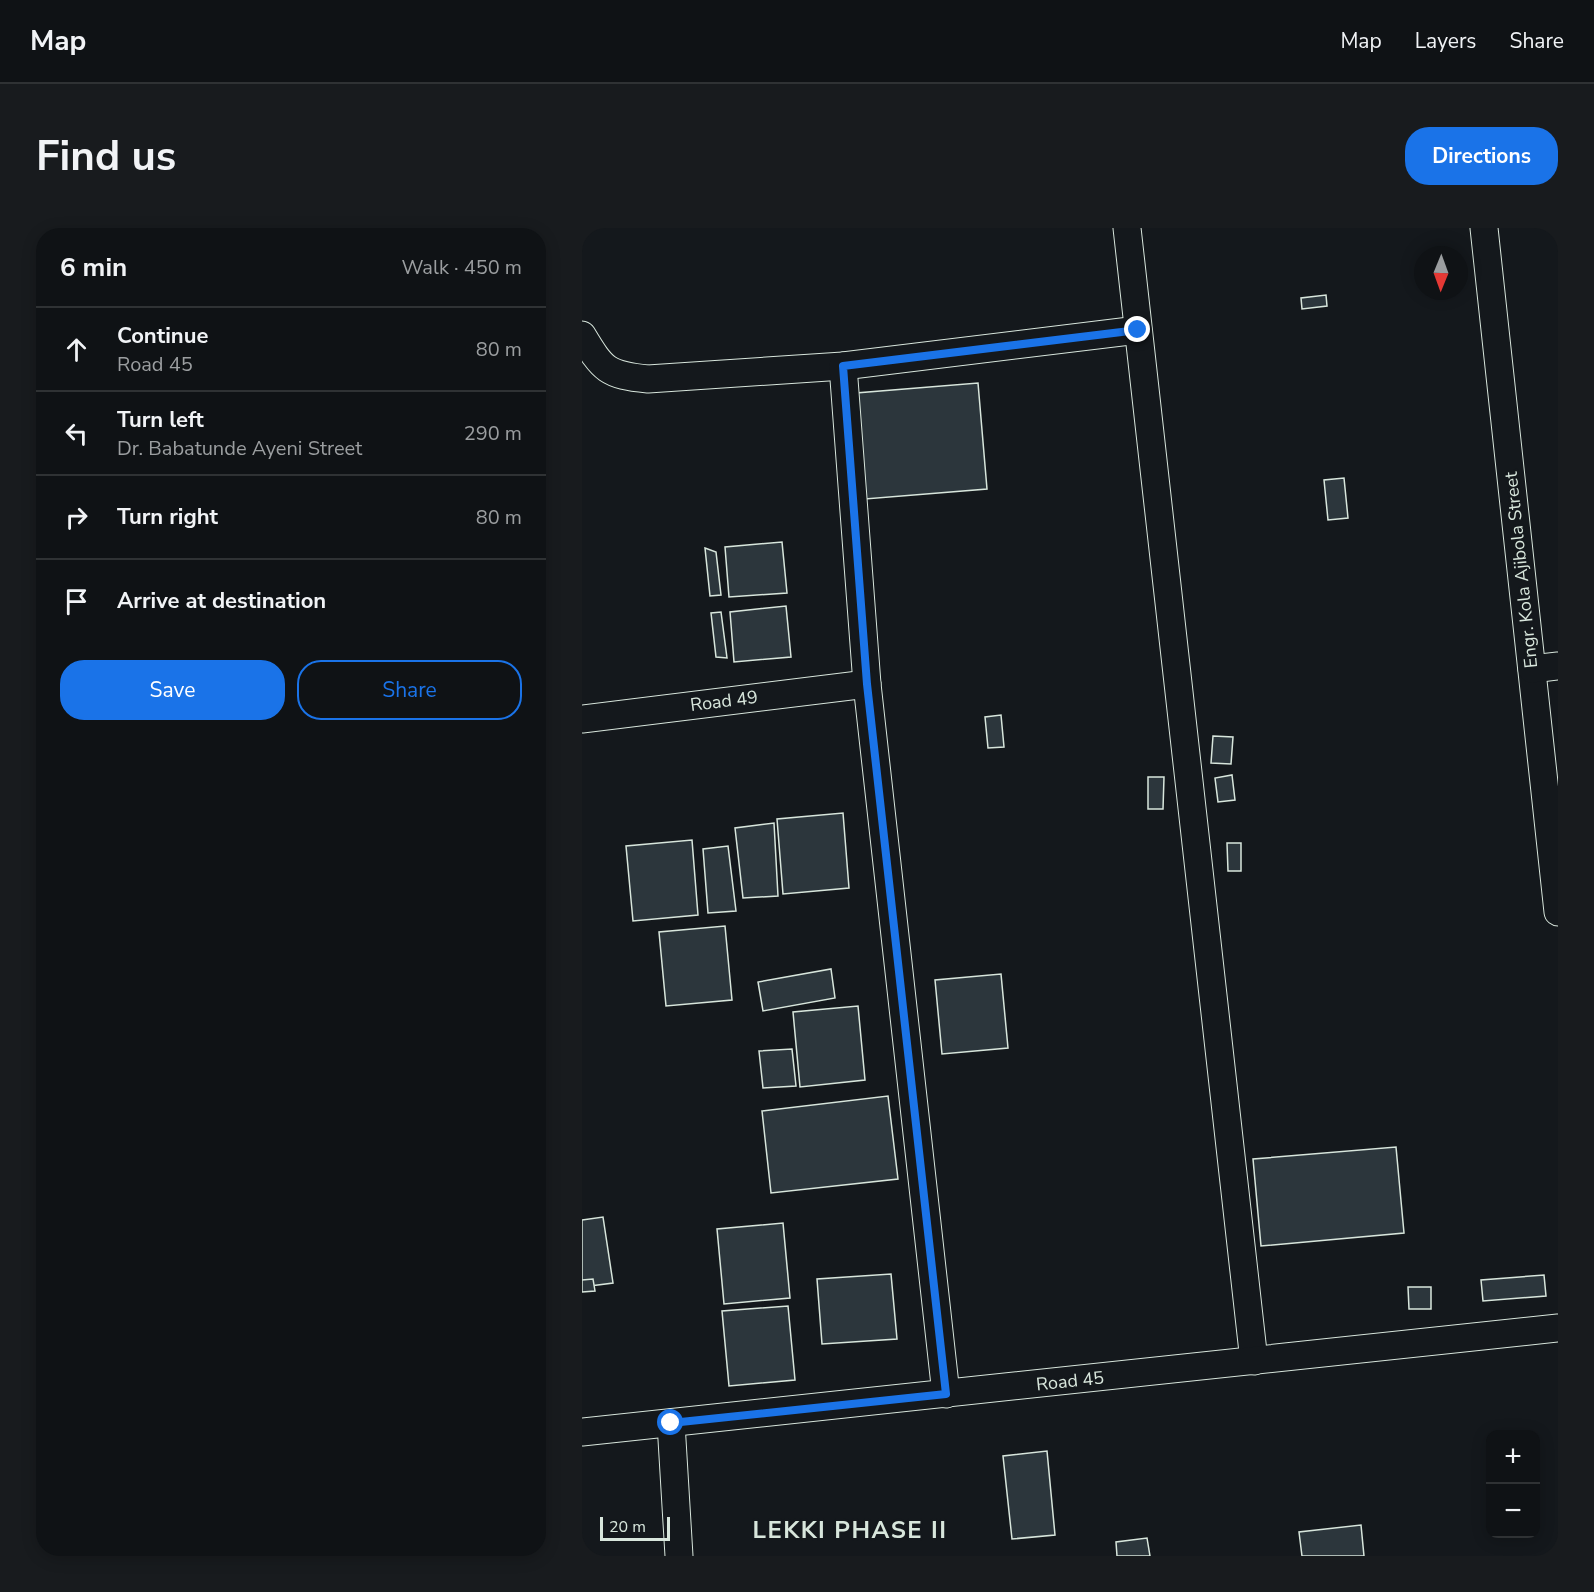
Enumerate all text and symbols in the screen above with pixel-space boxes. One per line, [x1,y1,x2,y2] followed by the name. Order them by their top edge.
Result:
[30,22,86,60] text: Map
[1340,27,1382,55] text: Map
[1415,27,1476,55] text: Layers
[1509,27,1564,55] text: Share
[1405,127,1558,185] button: Directions
[36,128,176,185] text: Find us
[1414,246,1468,300] north arrow
[60,250,127,285] text: 6 min
[402,254,522,281] text: Walk · 450 m
[1124,316,1150,342] route end
[117,321,208,351] text: Continue
[60,333,93,366] icon: ahead
[476,336,522,363] text: 80 m
[117,351,193,378] text: Road 45
[117,405,204,435] text: Turn left
[60,417,93,450] icon: left
[464,420,522,447] text: 290 m
[117,435,362,462] text: Dr. Babatunde Ayeni Street
[1499,470,1543,669] street label: Engr. Kola Ajibola Street
[60,501,93,534] icon: right
[117,502,218,532] text: Turn right
[476,504,522,531] text: 80 m
[60,585,93,618] icon: arrive
[117,586,326,616] text: Arrive at destination
[60,660,285,720] button: Save
[297,660,522,720] button: Share
[689,685,759,717] street label: Road 49
[1035,1366,1105,1396] street label: Road 45
[657,1409,683,1435] route start
[1486,1430,1540,1538] map controls
[1486,1430,1540,1484] button: +
[1486,1484,1540,1538] button: −
[600,1514,670,1542] scale bar
[752,1514,948,1546] district label: LEKKI PHASE II
[609,1516,646,1538] text: 20 m

